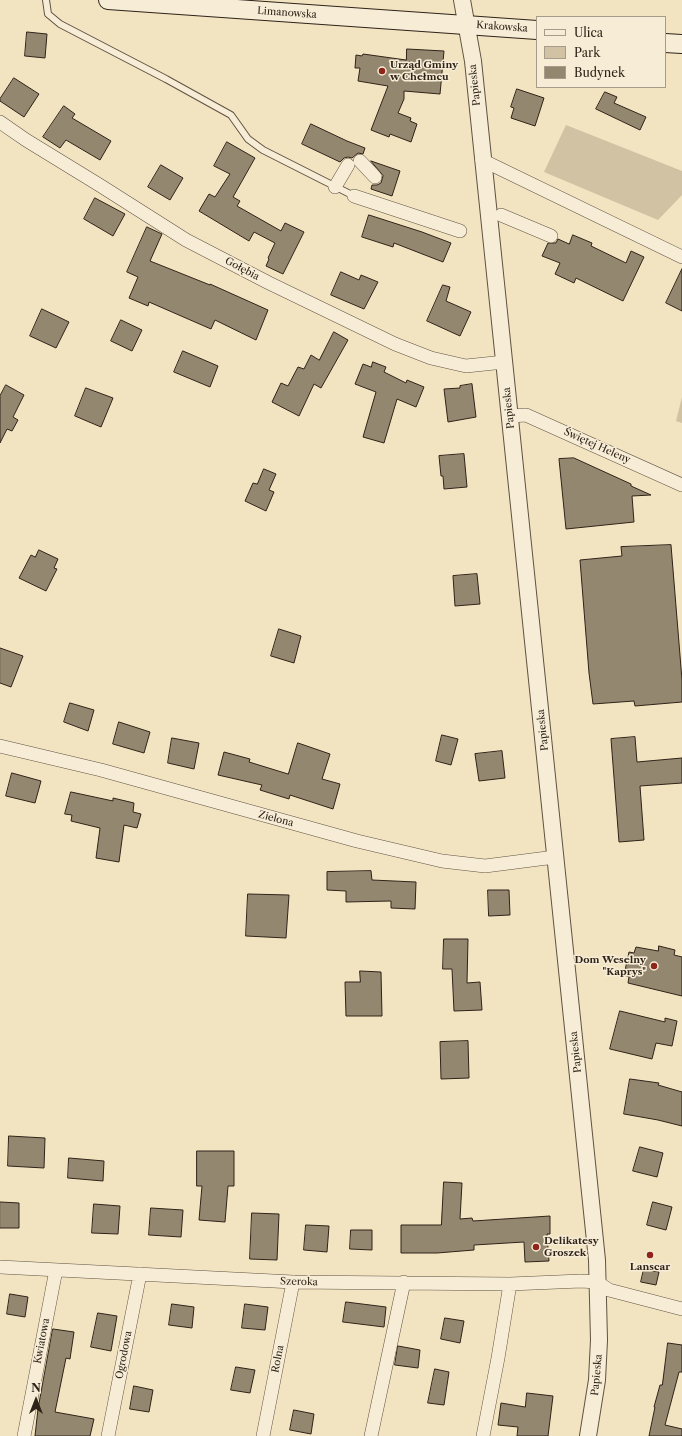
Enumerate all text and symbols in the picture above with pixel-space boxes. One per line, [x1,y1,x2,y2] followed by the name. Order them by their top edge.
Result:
[257,5,317,21] street label: Limanowska
[536,16,666,88] legend
[476,19,528,35] street label: Krakowska
[574,25,603,40] text: Ulica
[574,45,600,60] text: Park
[390,59,458,82] place label: Urząd Gminy w Chełmcu
[467,64,483,106] street label: Papieska
[574,65,625,80] text: Budynek
[377,66,387,76] marker: Urząd Gminy w Chełmcu
[223,255,261,283] street label: Gołębia
[501,387,517,429] street label: Papieska
[562,426,632,466] street label: Świętej Heleny
[535,709,551,751] street label: Papieska
[257,809,295,829] street label: Zielona
[575,954,646,978] place label: Dom Weselny "Kaprys"
[649,961,659,971] marker: Dom Weselny "Kaprys"
[568,1031,584,1073] street label: Papieska
[544,1235,599,1258] place label: Delikatesy Groszek
[531,1242,541,1252] marker: Delikatesy Groszek
[645,1250,655,1260] marker: Lanscar
[630,1261,670,1273] place label: Lanscar
[280,1276,318,1288] street label: Szeroka
[32,1317,52,1365] street label: Kwiatowa
[113,1330,135,1380] street label: Ogrodowa
[269,1344,287,1374] street label: Rolna
[589,1354,605,1396] street label: Papieska
[16,1380,56,1420] north arrow
[31,1381,41,1395] text: N

